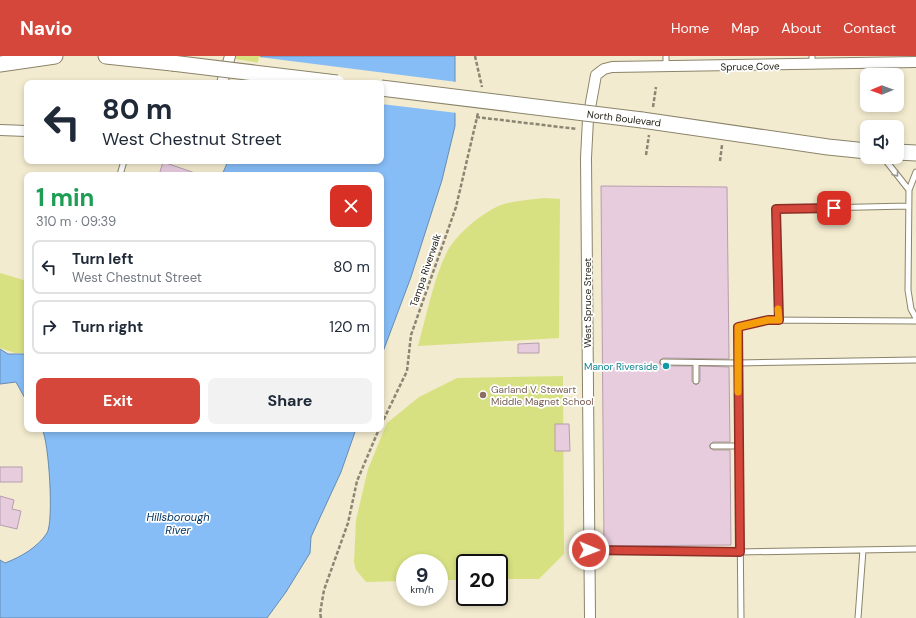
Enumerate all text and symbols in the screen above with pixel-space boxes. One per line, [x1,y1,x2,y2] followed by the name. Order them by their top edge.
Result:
[20,16,72,41] text: Navio
[671,19,709,37] text: Home
[731,19,759,37] text: Map
[781,19,821,37] text: About
[843,19,896,37] text: Contact
[720,59,780,74] street label: Spruce Cove
[860,68,904,112] north arrow
[860,68,904,164] map controls
[102,91,172,128] text: 80 m
[36,96,88,148] icon: left
[586,108,662,129] street label: North Boulevard
[860,120,904,164] button: sound
[102,127,282,151] text: West Chestnut Street
[891,169,898,176] one-way arrow
[36,182,94,213] text: 1 min
[330,185,372,227] button: close
[817,191,851,225] pin
[823,197,845,219] icon: arrive
[36,213,116,230] text: 310 m · 09:39
[407,232,444,308] street label: Tampa Riverwalk
[72,249,133,269] text: Turn left
[38,256,60,278] icon: left
[333,257,370,277] text: 80 m
[581,258,594,348] street label: West Spruce Street
[72,269,202,286] text: West Chestnut Street
[38,316,60,338] icon: right
[72,317,143,337] text: Turn right
[329,317,370,337] text: 120 m
[584,360,658,373] place label: Manor Riverside
[661,361,671,371] marker: Manor Riverside
[36,378,200,424] button: Exit
[208,378,372,424] button: Share
[491,383,594,408] place label: Garland V. Stewart Middle Magnet School
[478,390,488,400] marker: Garland V. Stewart Middle Magnet School
[146,510,210,537] water label: Hillsborough River
[568,529,610,571] position arrow
[456,554,508,606] speed limit sign: 20
[416,562,428,588] text: 9
[410,583,434,596] text: km/h

